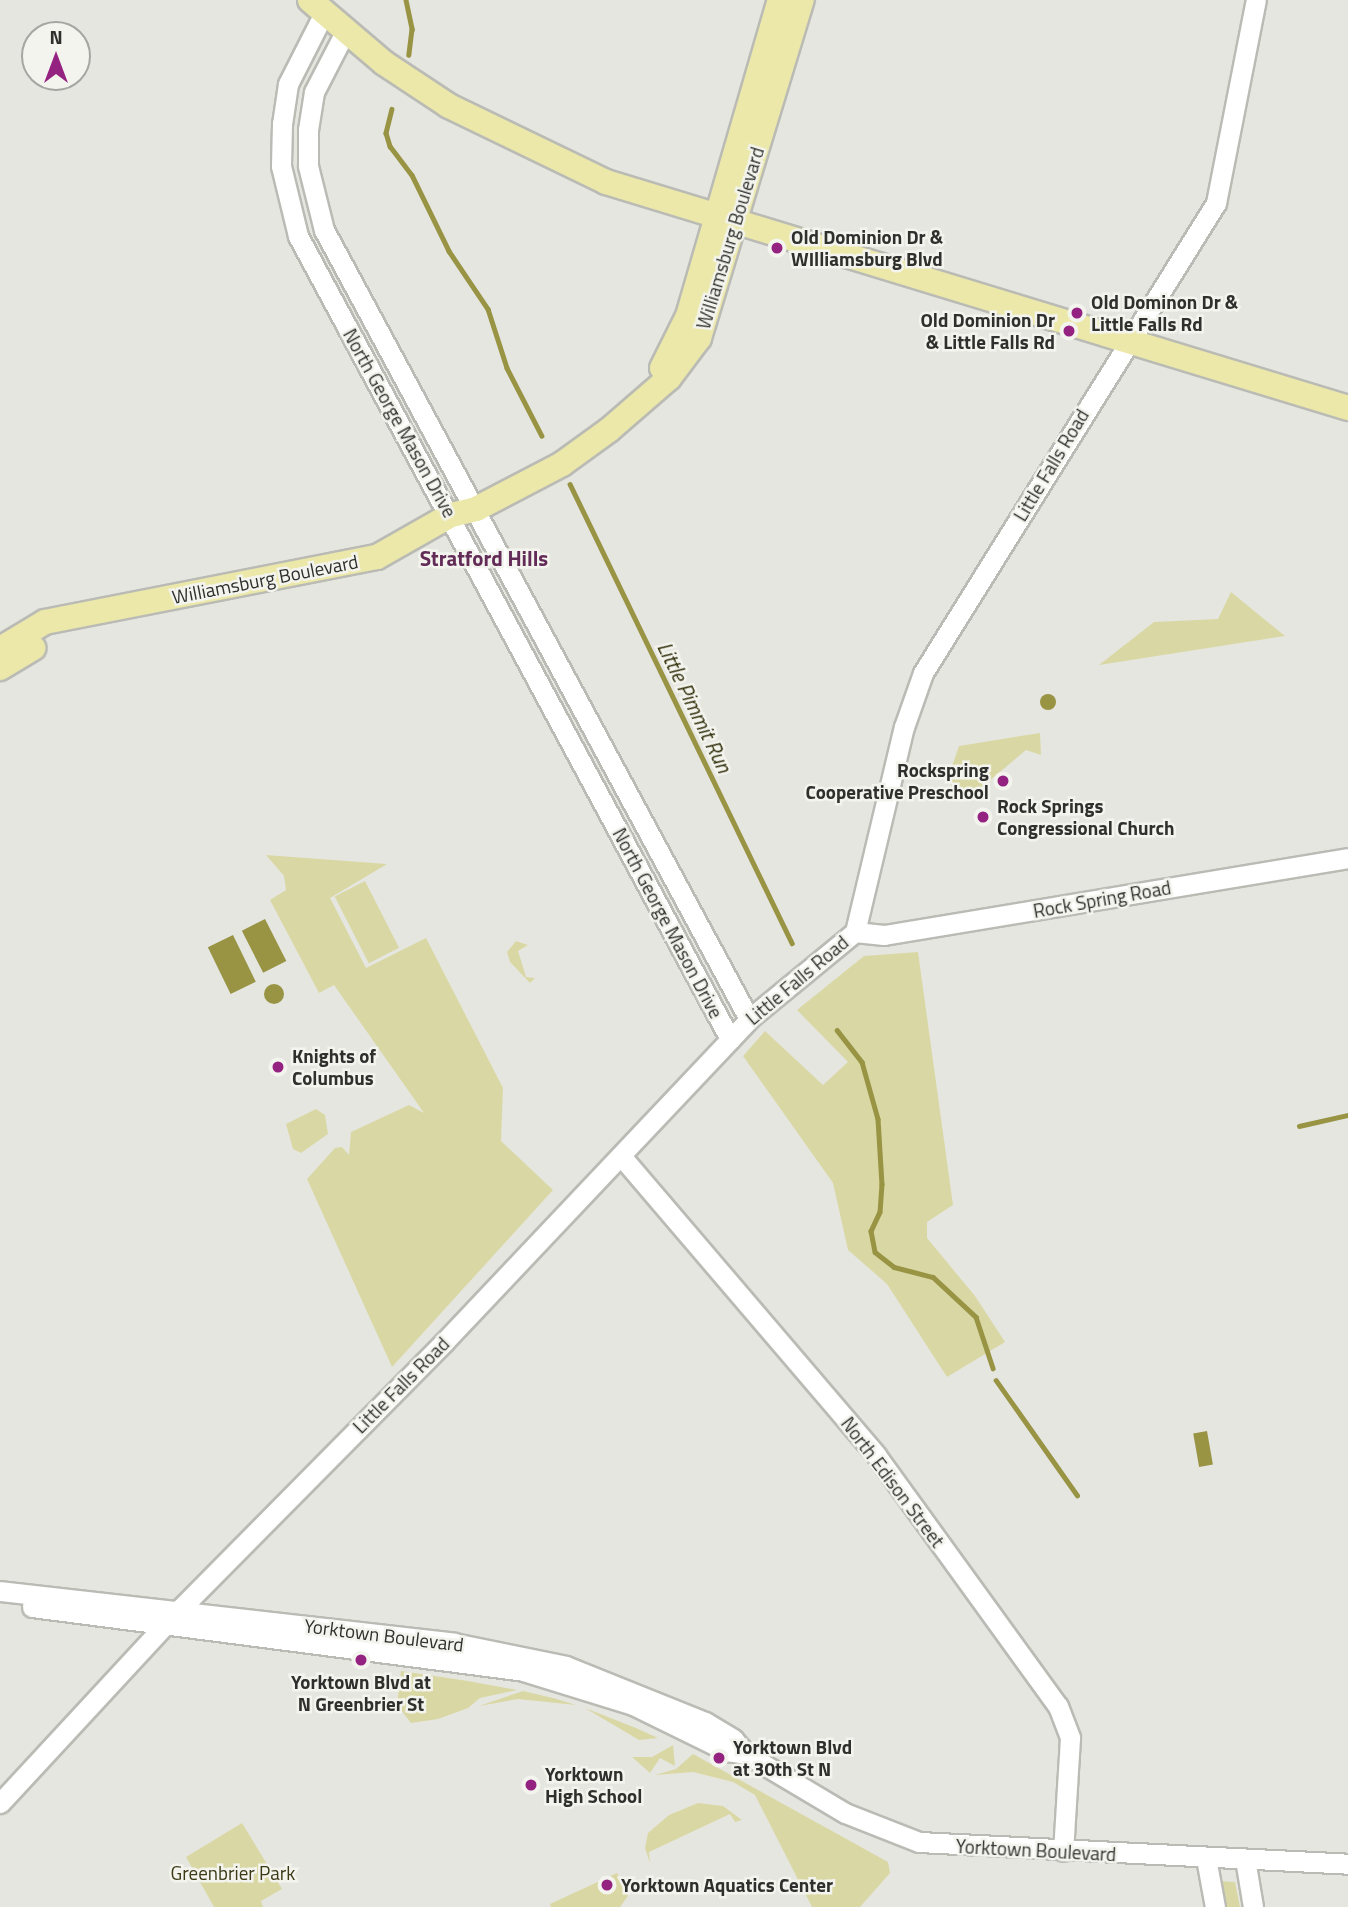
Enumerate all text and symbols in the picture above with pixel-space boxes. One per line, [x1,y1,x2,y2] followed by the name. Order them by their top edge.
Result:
[21,21,91,91] north arrow
[49,22,63,51] text: N
[691,144,769,332] street label: Williamsburg Boulevard
[791,226,943,270] place label: Old Dominion Dr & WIlliamsburg Blvd
[769,240,785,256] marker: Old Dominion Dr & WIlliamsburg Blvd
[1091,291,1238,335] place label: Old Dominon Dr & Little Falls Rd
[1069,305,1085,321] marker: Old Dominon Dr & Little Falls Rd
[920,309,1055,353] place label: Old Dominion Dr & Little Falls Rd
[1061,323,1077,339] marker: Old Dominion Dr & Little Falls Rd
[339,325,461,521] street label: North George Mason Drive
[1009,405,1093,525] street label: Little Falls Road
[420,545,548,571] district label: Stratford Hills
[170,550,360,608] street label: Williamsburg Boulevard
[652,638,738,776] water label: Little Pimmit Run
[806,759,989,803] place label: Rockspring Cooperative Preschool
[995,773,1011,789] marker: Rockspring Cooperative Preschool
[997,795,1175,839] place label: Rock Springs Congressional Church
[975,809,991,825] marker: Rock Springs Congressional Church
[608,824,728,1022] street label: North George Mason Drive
[1031,876,1173,922] street label: Rock Spring Road
[741,931,853,1029] street label: Little Falls Road
[292,1045,376,1089] place label: Knights of Columbus
[270,1059,286,1075] marker: Knights of Columbus
[348,1332,454,1438] street label: Little Falls Road
[837,1412,949,1552] street label: North Edison Street
[303,1614,465,1656] street label: Yorktown Boulevard
[353,1652,369,1668] marker: Yorktown Blvd at N Greenbrier St
[291,1671,431,1715] place label: Yorktown Blvd at N Greenbrier St
[733,1736,852,1780] place label: Yorktown Blvd at 30th St N
[711,1750,727,1766] marker: Yorktown Blvd at 30th St N
[545,1763,642,1807] place label: Yorktown High School
[523,1777,539,1793] marker: Yorktown High School
[955,1834,1117,1866] street label: Yorktown Boulevard
[171,1862,295,1884] park label: Greenbrier Park
[621,1874,833,1896] place label: Yorktown Aquatics Center
[599,1877,615,1893] marker: Yorktown Aquatics Center

